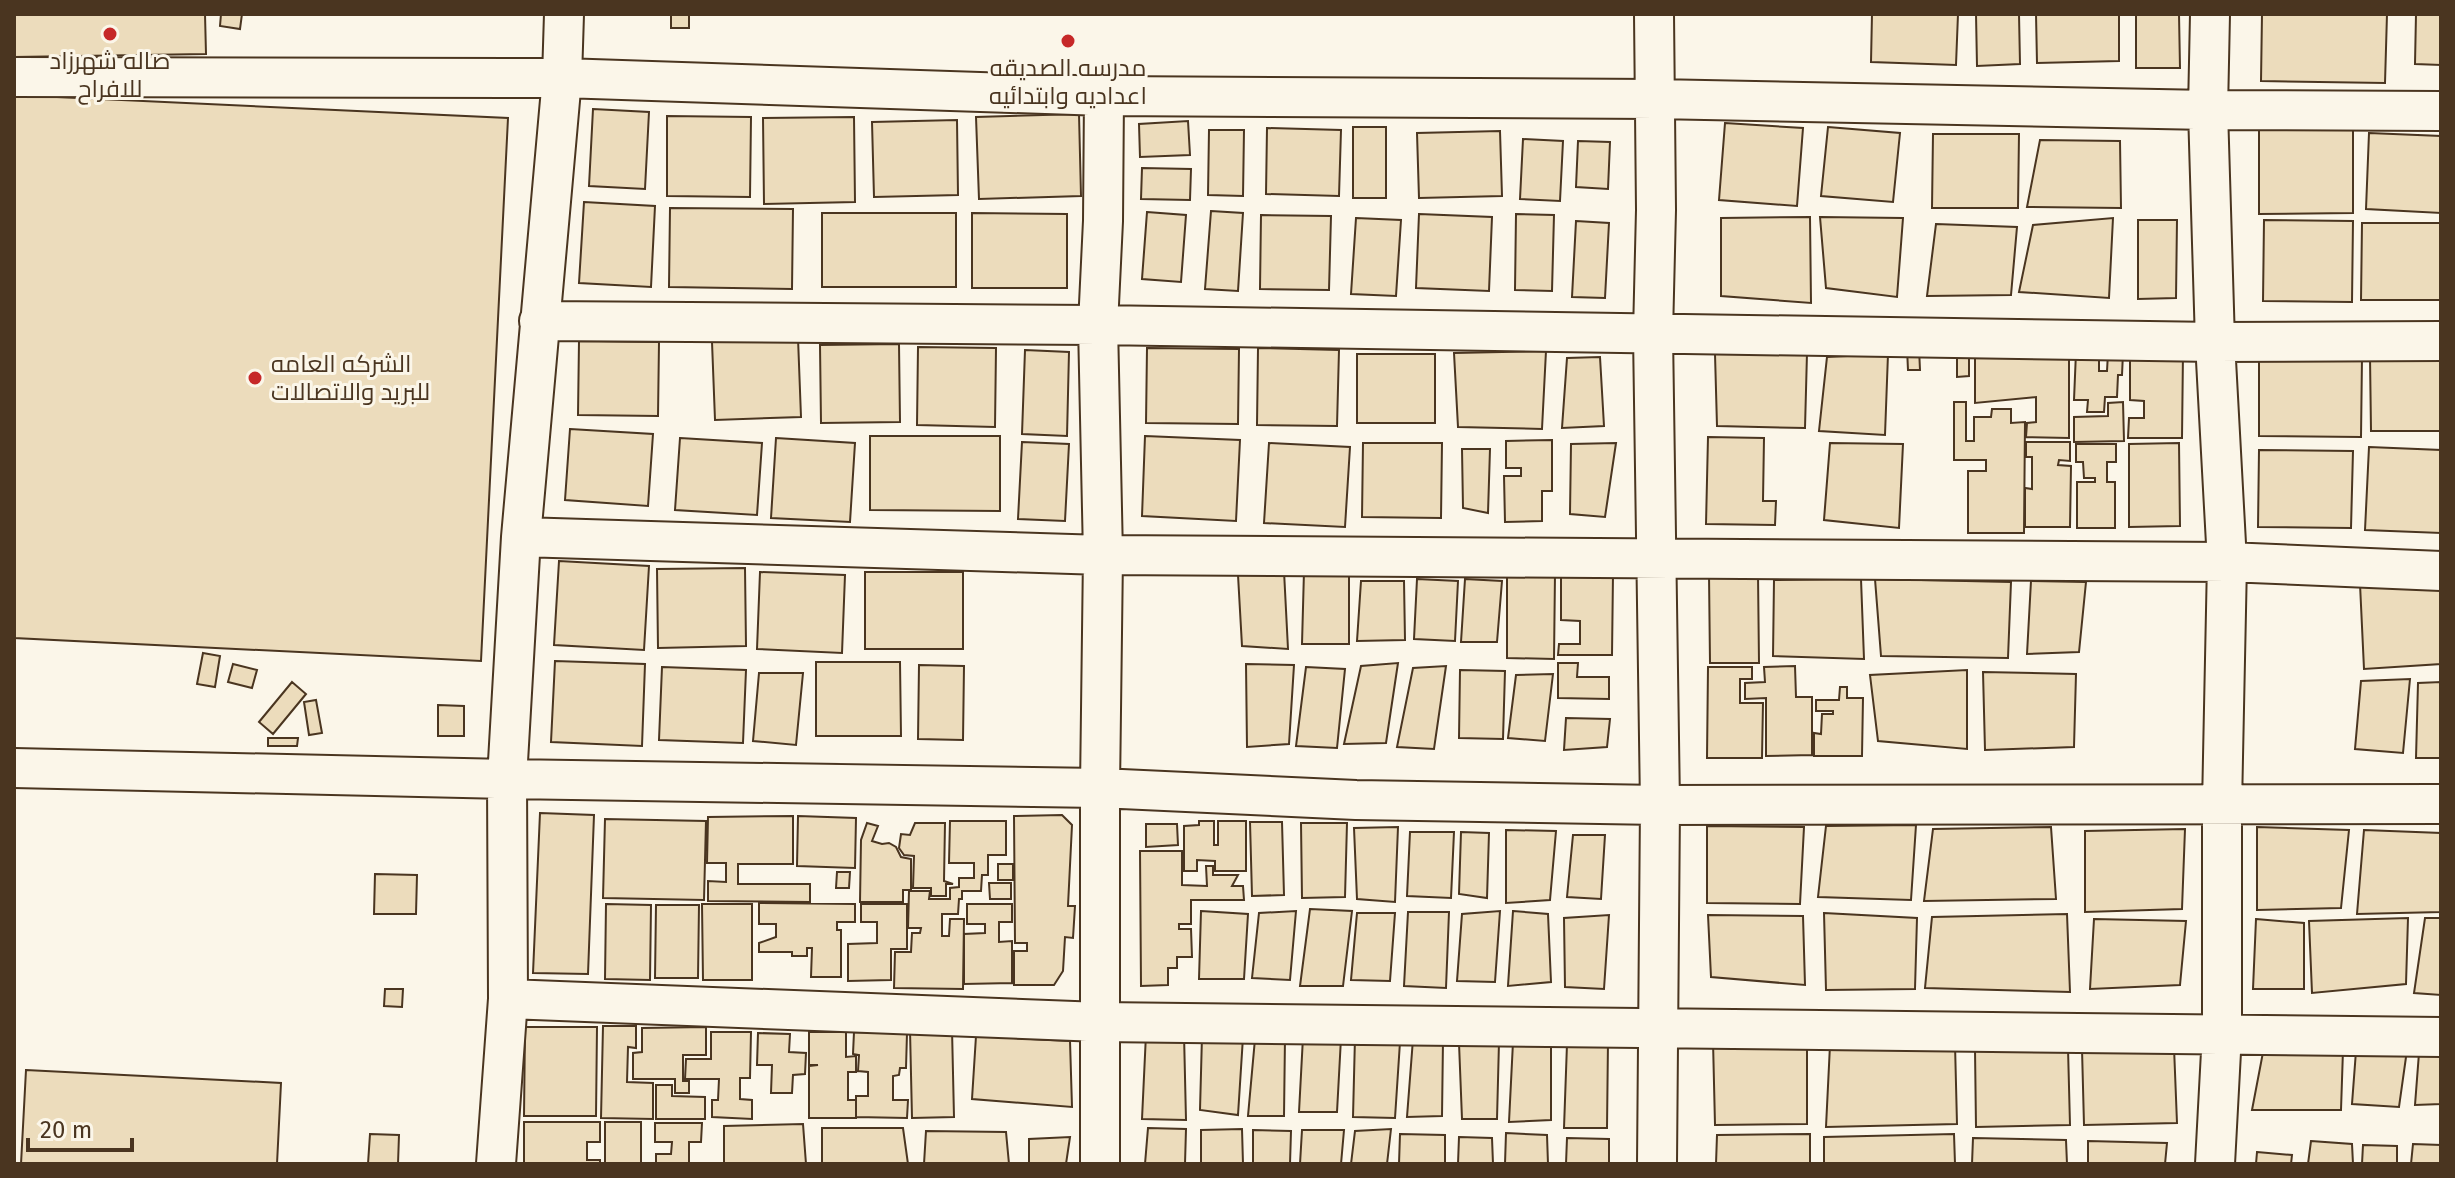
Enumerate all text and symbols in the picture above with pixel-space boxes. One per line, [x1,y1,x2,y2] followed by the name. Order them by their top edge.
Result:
[101,25,119,43] marker: صاله شهرزاد للافراح
[1059,32,1077,50] marker: مدرسه الصديقه اعداديه وابتدائيه
[50,47,170,105] place label: صاله شهرزاد للافراح
[989,54,1147,110] place label: مدرسه الصديقه اعداديه وابتدائيه
[271,350,430,406] place label: الشركه العامه للبريد والاتصالات
[246,369,264,387] marker: الشركه العامه للبريد والاتصالات
[28,1102,132,1152] scale bar
[40,1116,92,1144] text: 20 m

